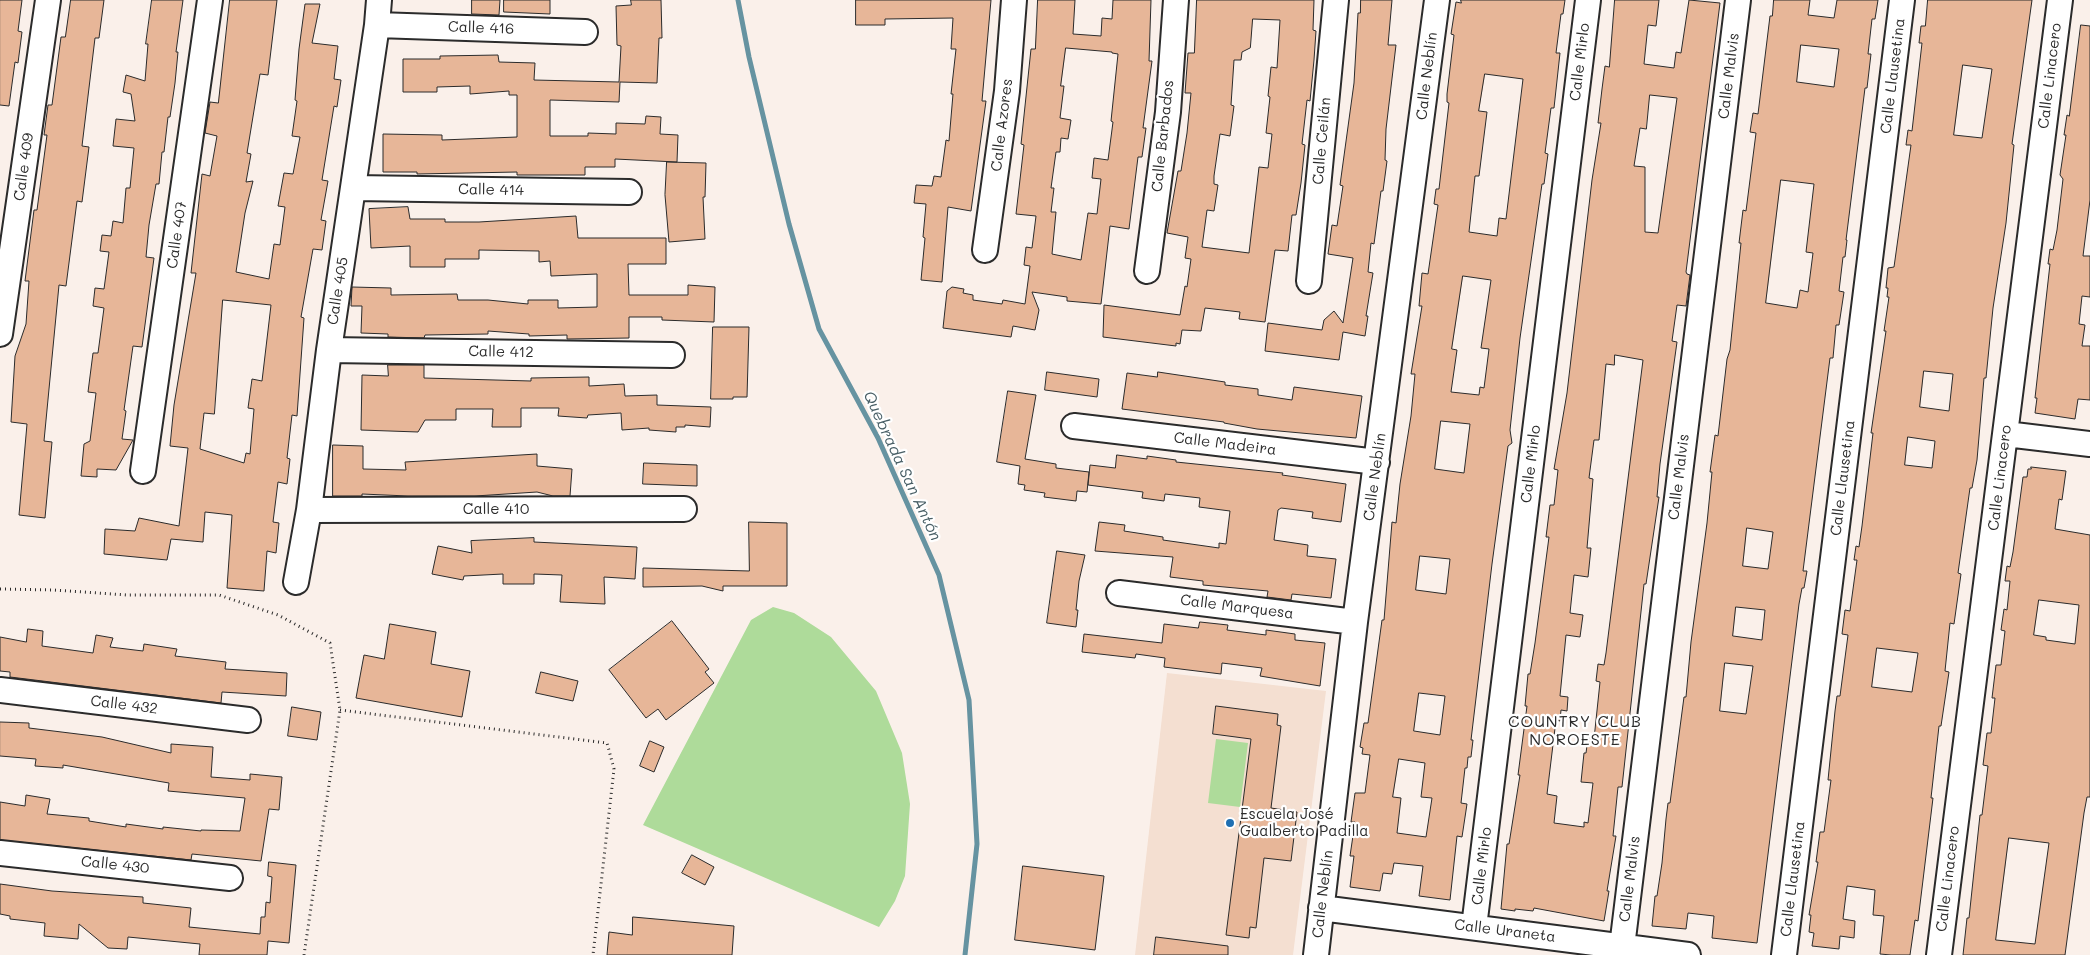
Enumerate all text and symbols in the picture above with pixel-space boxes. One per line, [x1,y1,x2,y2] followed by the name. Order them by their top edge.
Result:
[1877,17,1909,135] street label: Calle Llausetina
[448,18,514,38] street label: Calle 416
[1566,22,1594,102] street label: Calle Mirlo
[2035,22,2065,130] street label: Calle Linacero
[1413,31,1441,121] street label: Calle Neblín
[1715,32,1743,120] street label: Calle Malvis
[987,78,1017,172] street label: Calle Azores
[1148,79,1178,193] street label: Calle Barbados
[1309,97,1335,185] street label: Calle Ceilán
[10,132,38,202] street label: Calle 409
[458,180,524,200] street label: Calle 414
[163,200,191,270] street label: Calle 407
[324,256,352,326] street label: Calle 405
[468,342,534,362] street label: Calle 412
[859,388,945,544] water label: Quebrada San Antón
[1827,419,1859,537] street label: Calle Llausetina
[1517,424,1545,504] street label: Calle Mirlo
[1985,424,2015,532] street label: Calle Linacero
[1173,429,1277,459] street label: Calle Madeira
[1360,432,1390,522] street label: Calle Neblín
[1665,433,1693,521] street label: Calle Malvis
[463,500,529,518] street label: Calle 410
[1179,591,1295,623] street label: Calle Marquesa
[89,692,159,718] street label: Calle 432
[1507,712,1643,750] district label: COUNTRY CLUB NOROESTE
[1240,805,1369,840] place label: Escuela José Gualberto Padilla
[1224,817,1236,829] marker: Escuela José Gualberto Padilla
[1777,820,1809,938] street label: Calle Llausetina
[1933,825,1963,933] street label: Calle Linacero
[1468,826,1496,906] street label: Calle Mirlo
[1616,835,1644,923] street label: Calle Malvis
[1309,849,1337,939] street label: Calle Neblín
[80,852,150,878] street label: Calle 430
[1453,916,1557,946] street label: Calle Uraneta

